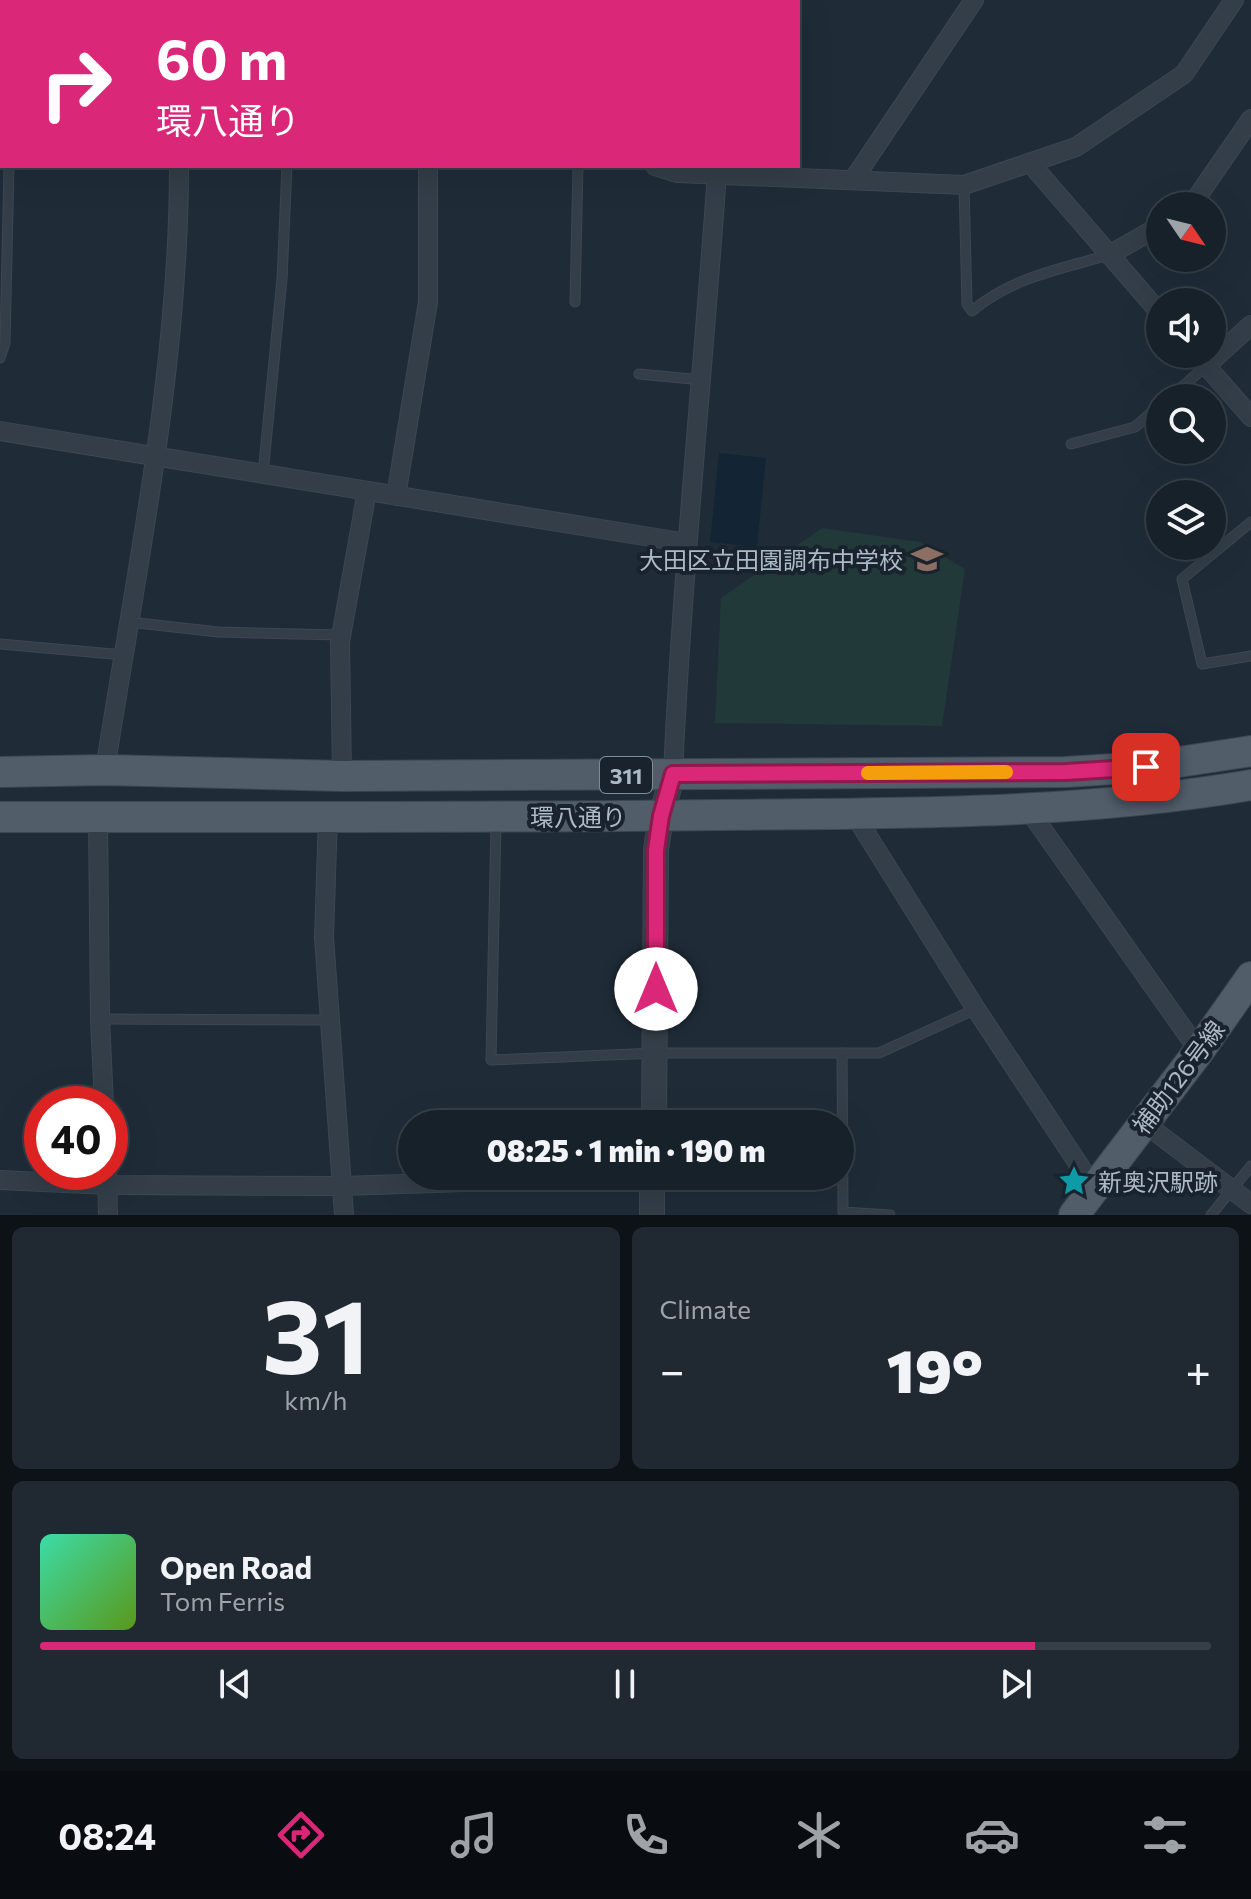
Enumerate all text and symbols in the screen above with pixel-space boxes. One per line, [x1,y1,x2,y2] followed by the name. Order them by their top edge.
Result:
[156,23,287,92] text: 60 m
[24,32,128,136] icon: right
[156,97,300,141] text: 環八通り
[1146,192,1226,272] north arrow
[1146,192,1226,560] map controls
[1146,288,1226,368] button: sound
[1146,384,1226,464] button: search
[1146,480,1226,560] button: layers
[910,542,944,576] school or university icon: 大田区立田園調布中学校
[639,545,903,574] place label: 大田区立田園調布中学校
[1112,733,1180,801] pin
[1124,745,1168,789] icon: arrive
[600,757,652,793] road number: 311
[530,802,626,831] street label: 環八通り
[614,947,698,1031] position arrow
[1126,1015,1230,1139] street label: 補助126号線
[24,1086,128,1190] speed limit sign: 40
[487,1131,765,1168] text: 08:25 · 1 min · 190 m
[1057,1164,1091,1198] place icon: 新奥沢駅跡
[1098,1167,1218,1196] place label: 新奥沢駅跡
[262,1268,370,1395] text: 31
[660,1293,751,1324] text: Climate
[887,1332,983,1405] text: 19°
[660,1342,685,1396] text: −
[1185,1342,1211,1396] text: +
[284,1384,347,1415] text: km/h
[160,1548,312,1585] text: Open Road
[160,1585,285,1616] text: Tom Ferris
[213,1662,257,1706] icon: previous
[603,1662,647,1706] icon: pause
[994,1662,1038,1706] icon: next
[273,1807,329,1863] icon: directions
[446,1807,502,1863] icon: music
[618,1807,674,1863] icon: phone
[791,1807,847,1863] icon: climate
[964,1807,1020,1863] icon: car
[1137,1807,1193,1863] icon: filters
[58,1813,156,1857] text: 08:24

